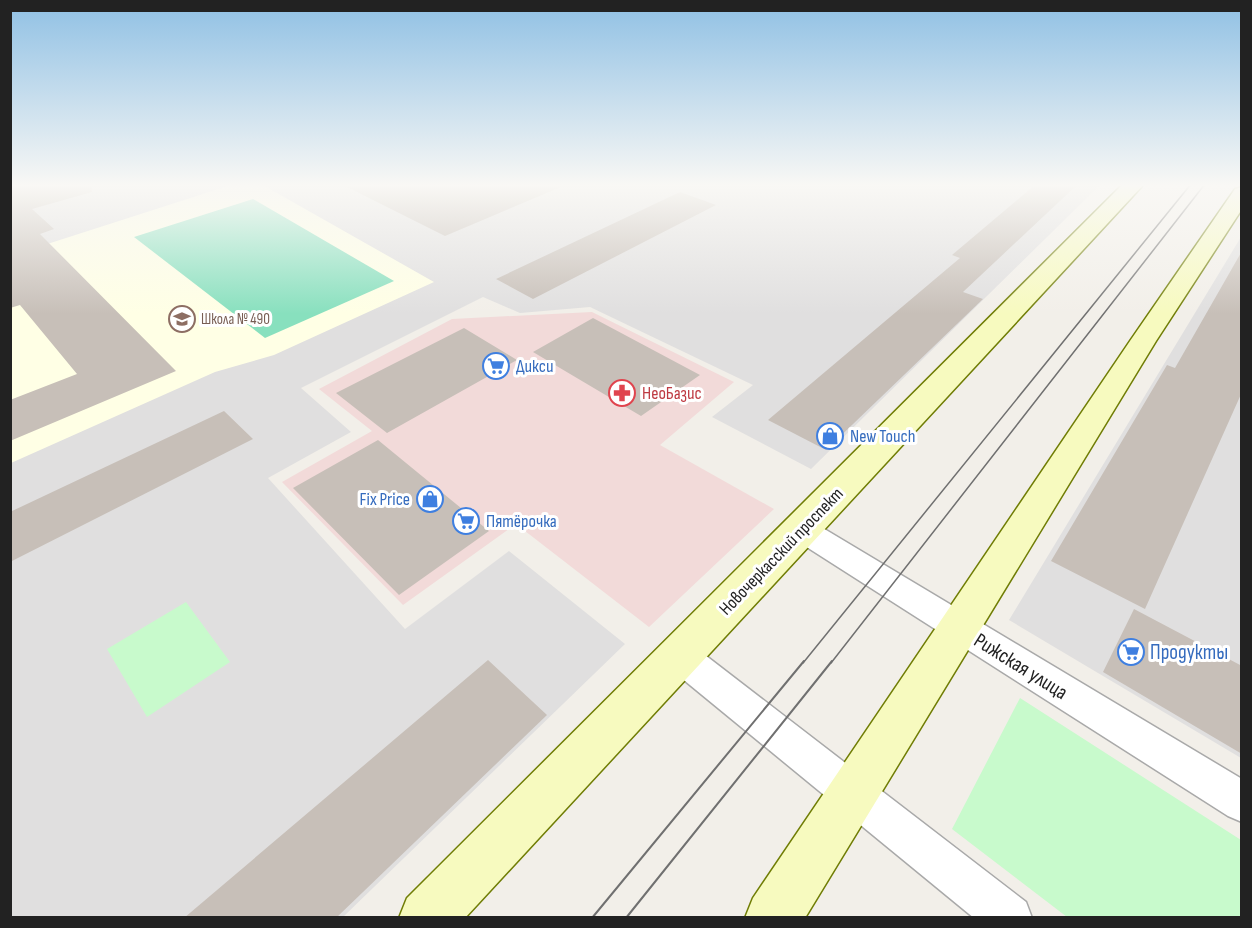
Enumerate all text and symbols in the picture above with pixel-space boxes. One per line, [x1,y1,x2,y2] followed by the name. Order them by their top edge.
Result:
[167,304,197,334] school or university icon: Школа № 490
[201,310,270,329] place label: Школа № 490
[481,351,511,381] supermarket icon: Дикси
[516,356,553,377] place label: Дикси
[607,378,637,408] pharmacy icon: НеоБазис
[642,383,702,404] place label: НеоБазис
[815,421,845,451] shop icon: New Touch
[850,426,915,447] place label: New Touch
[715,483,848,619] street label: Новочеркасский проспект
[415,484,445,514] shop icon: Fix Price
[359,489,410,510] place label: Fix Price
[451,506,481,536] supermarket icon: Пятёрочка
[486,511,557,532] place label: Пятёрочка
[969,628,1072,705] street label: Рижская улица
[1116,637,1146,667] supermarket icon: Продукты
[1150,640,1228,665] place label: Продукты

